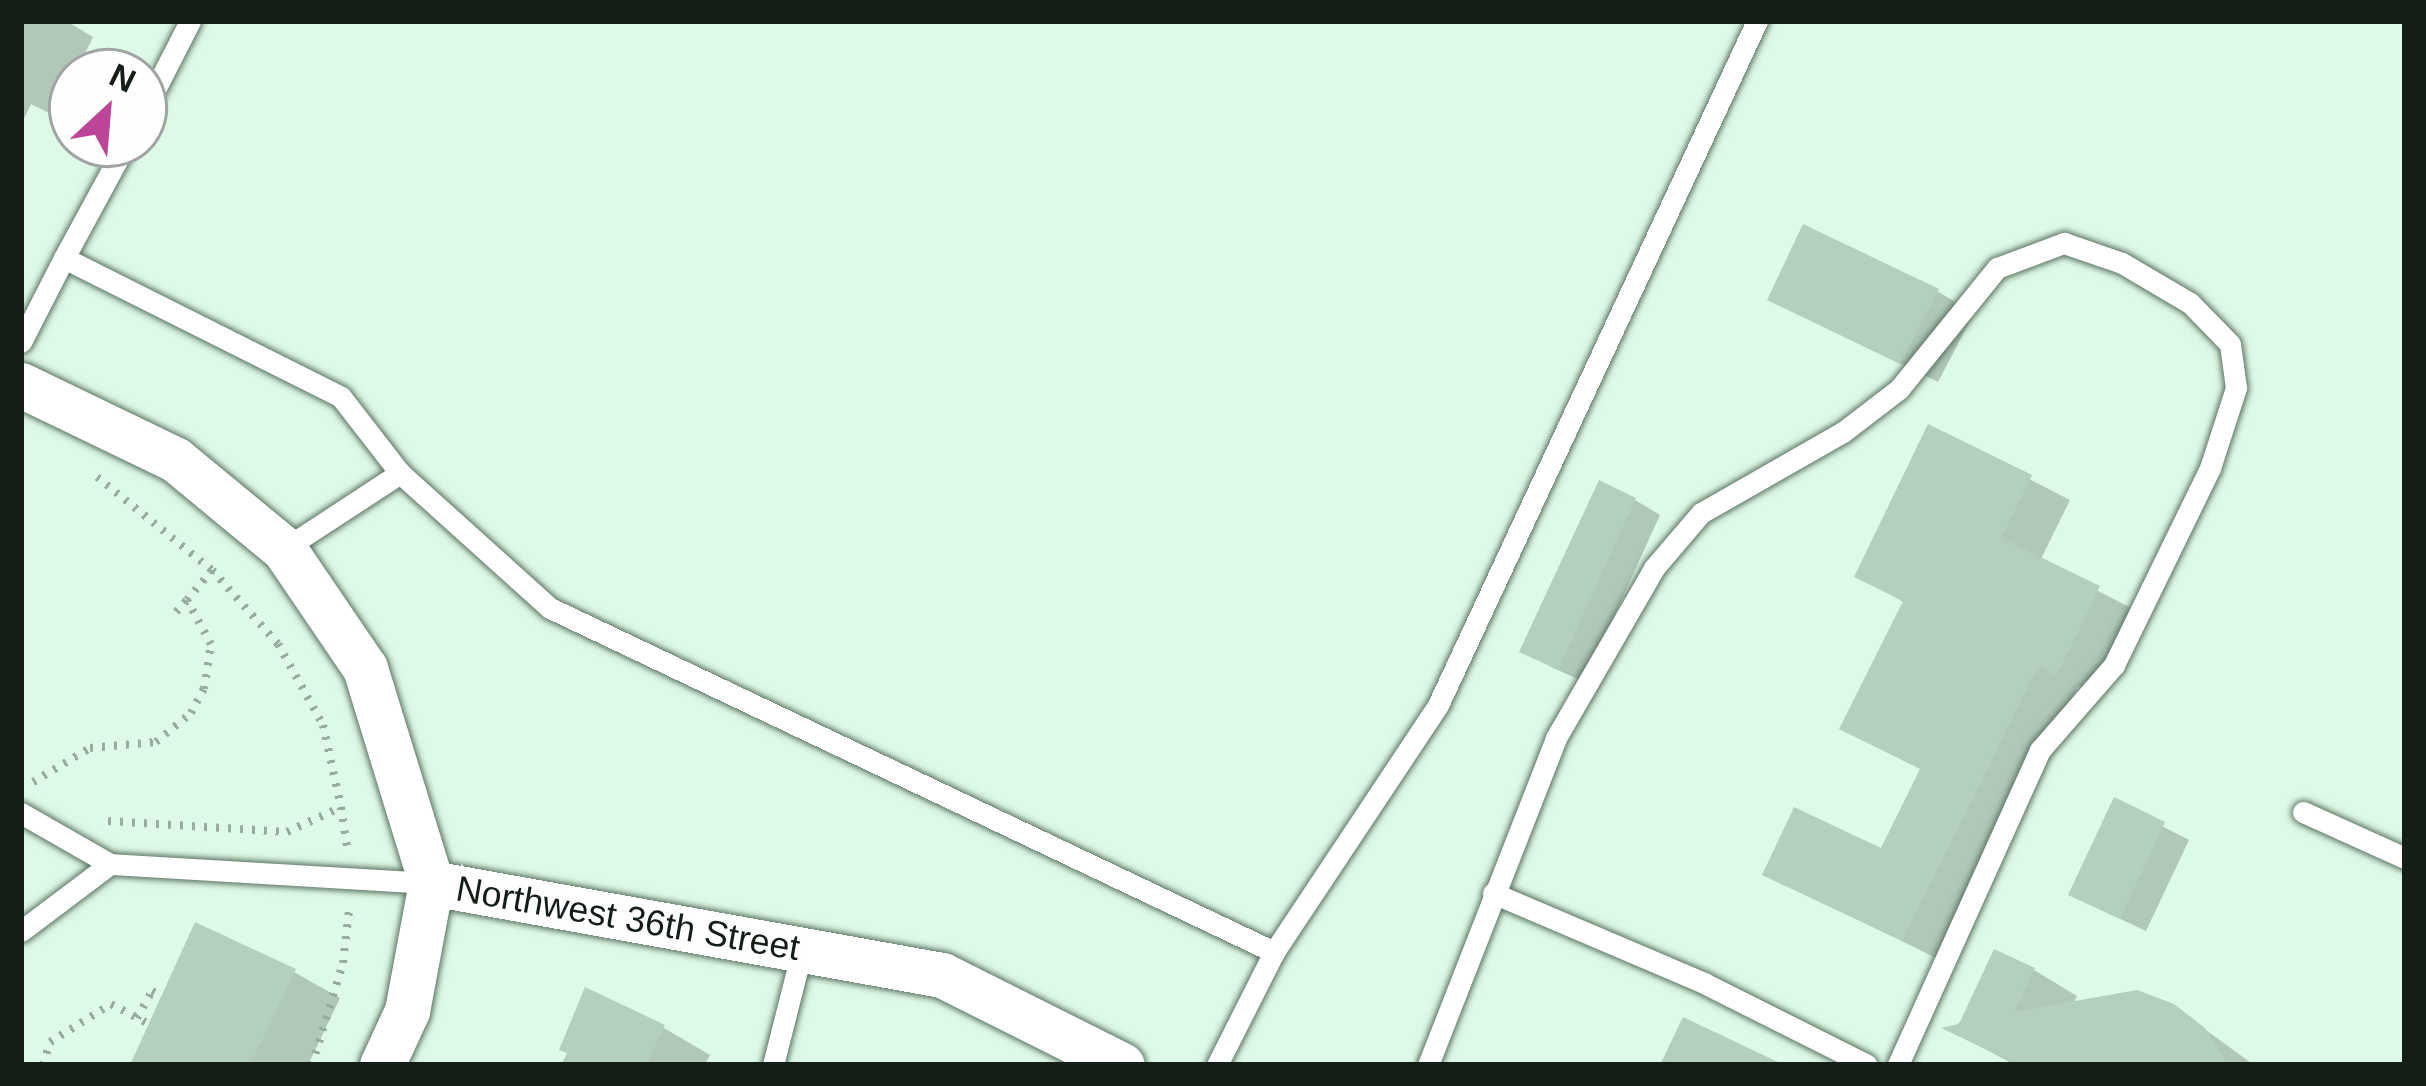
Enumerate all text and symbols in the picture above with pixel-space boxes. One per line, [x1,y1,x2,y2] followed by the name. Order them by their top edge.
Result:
[48,48,168,168] north arrow
[104,56,142,100] text: N
[453,866,803,970] street label: Northwest 36th Street

